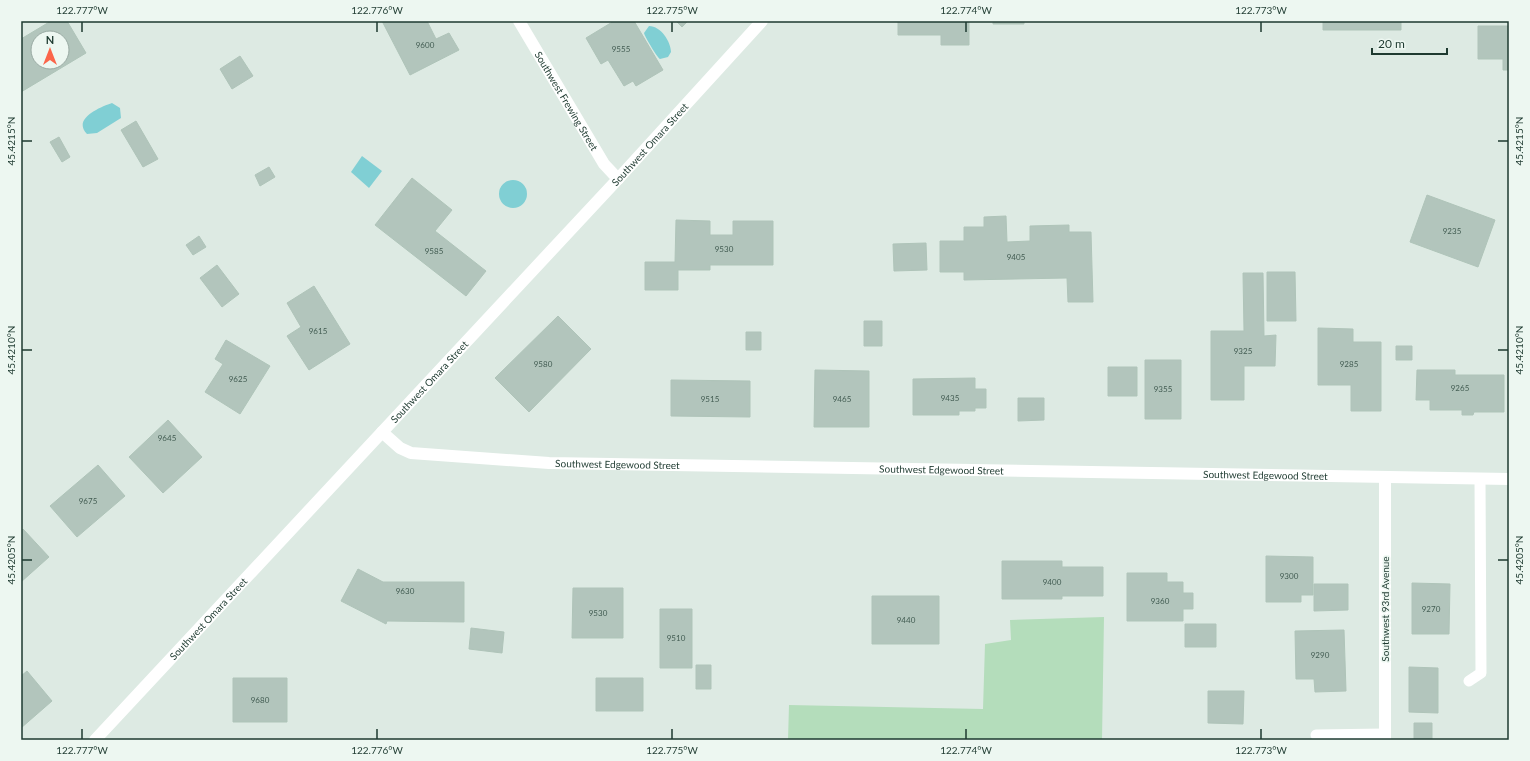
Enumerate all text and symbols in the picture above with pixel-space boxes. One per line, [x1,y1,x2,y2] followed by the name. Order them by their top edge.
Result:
[56,4,108,16] text: 122.777°W
[351,4,403,16] text: 122.776°W
[646,4,698,16] text: 122.775°W
[940,4,992,16] text: 122.774°W
[1235,4,1287,16] text: 122.773°W
[30,30,70,70] north arrow
[1372,30,1447,56] scale bar
[46,33,54,46] text: N
[1378,36,1405,51] text: 20 m
[416,40,435,50] house number: 9600
[612,44,631,54] house number: 9555
[532,49,601,153] street label: Southwest Frewing Street
[609,100,691,188] street label: Southwest Omara Street
[5,117,17,165] text: 45.4215°N
[1513,117,1525,165] text: 45.4215°N
[1443,226,1462,236] house number: 9235
[715,244,734,254] house number: 9530
[425,246,444,256] house number: 9585
[1007,252,1026,262] house number: 9405
[5,326,17,374] text: 45.4210°N
[309,326,328,336] house number: 9615
[1513,326,1525,374] text: 45.4210°N
[388,338,471,425] street label: Southwest Omara Street
[1234,346,1253,356] house number: 9325
[534,359,553,369] house number: 9580
[1340,359,1359,369] house number: 9285
[229,374,248,384] house number: 9625
[1451,383,1470,393] house number: 9265
[1154,384,1173,394] house number: 9355
[941,393,960,403] house number: 9435
[701,394,720,404] house number: 9515
[833,394,852,404] house number: 9465
[158,433,177,443] house number: 9645
[555,457,680,471] street label: Southwest Edgewood Street
[879,463,1004,477] street label: Southwest Edgewood Street
[1203,468,1328,482] street label: Southwest Edgewood Street
[79,496,98,506] house number: 9675
[5,536,17,584] text: 45.4205°N
[1513,536,1525,584] text: 45.4205°N
[1379,556,1391,662] street label: Southwest 93rd Avenue
[1280,571,1299,581] house number: 9300
[167,575,250,662] street label: Southwest Omara Street
[1043,577,1062,587] house number: 9400
[396,586,415,596] house number: 9630
[1151,596,1170,606] house number: 9360
[1422,604,1441,614] house number: 9270
[589,608,608,618] house number: 9530
[897,615,916,625] house number: 9440
[667,633,686,643] house number: 9510
[1311,650,1330,660] house number: 9290
[251,695,270,705] house number: 9680
[56,744,108,756] text: 122.777°W
[351,744,403,756] text: 122.776°W
[646,744,698,756] text: 122.775°W
[940,744,992,756] text: 122.774°W
[1235,744,1287,756] text: 122.773°W

